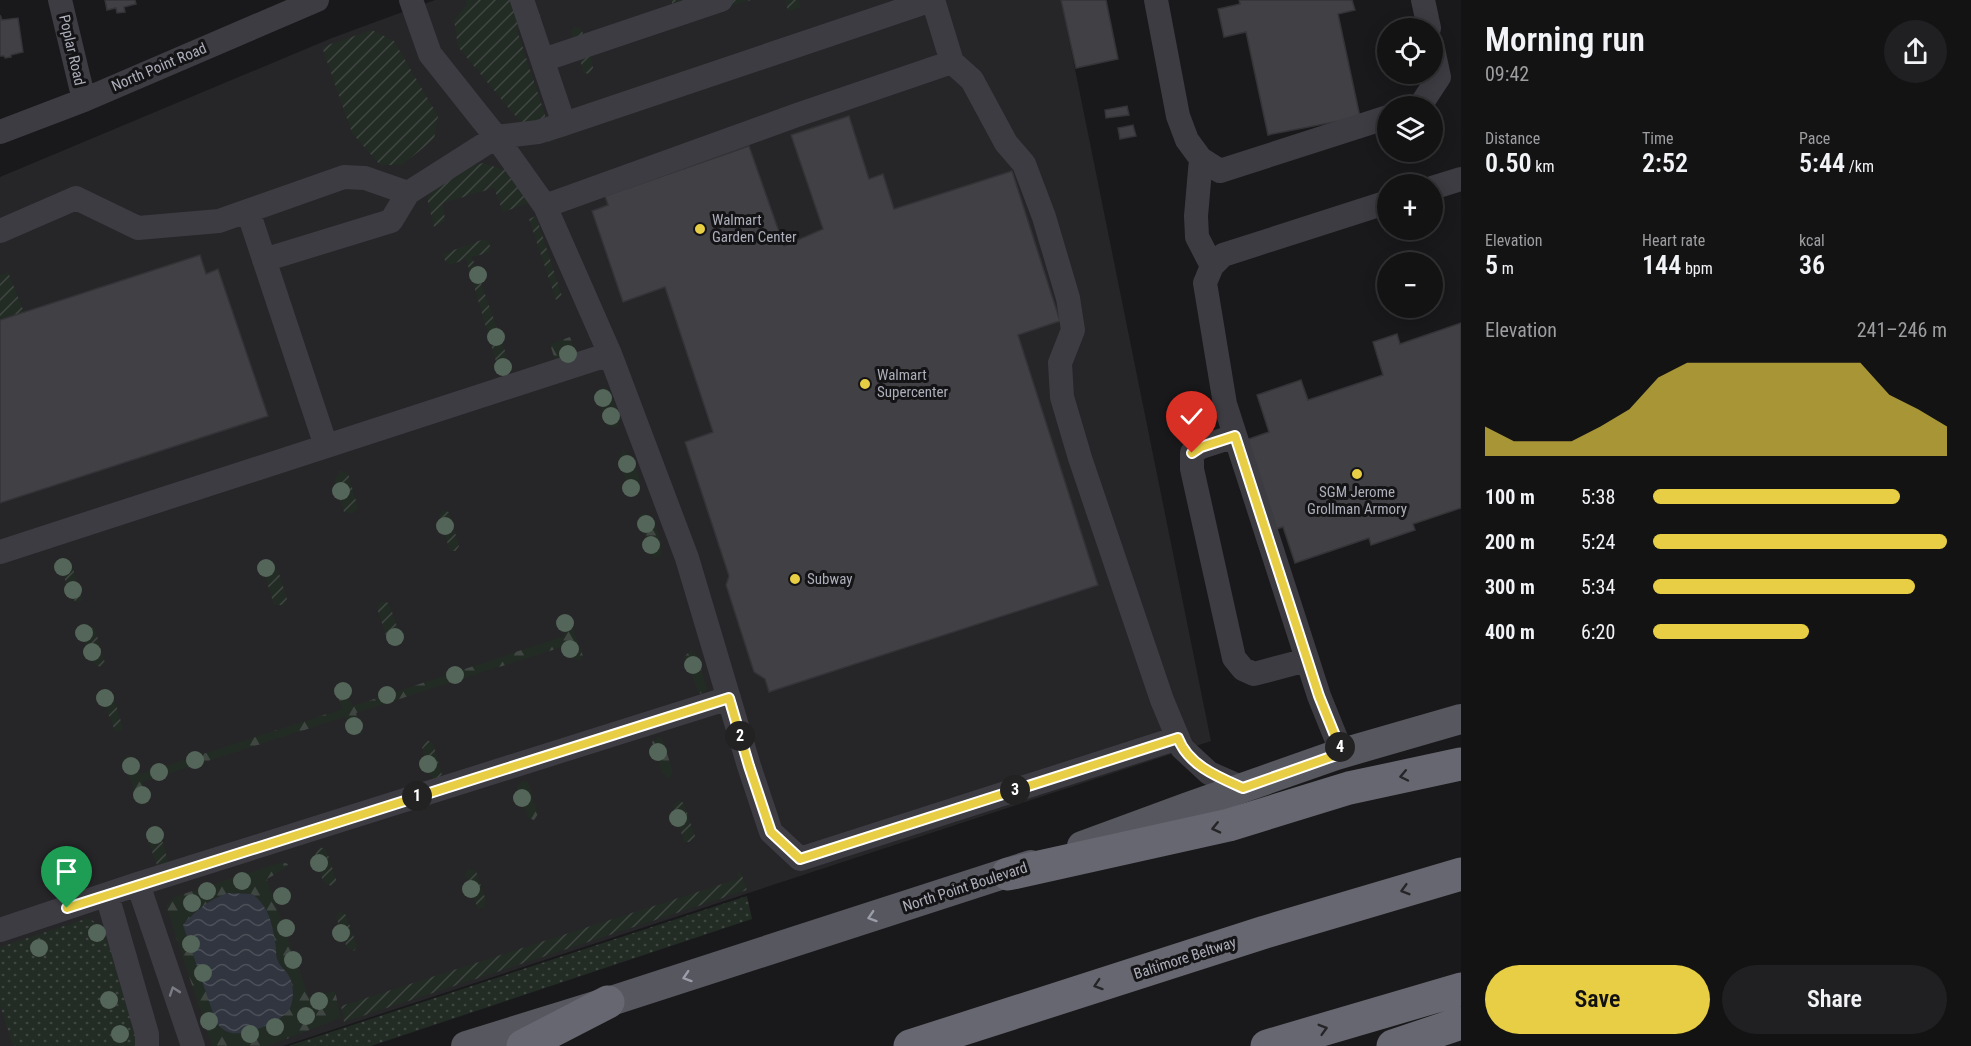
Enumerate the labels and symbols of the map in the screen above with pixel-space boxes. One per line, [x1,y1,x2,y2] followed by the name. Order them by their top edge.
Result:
[55,13,89,87] street label: Poplar Road
[109,39,209,95] street label: North Point Road
[712,211,797,246] place label: Walmart Garden Center
[693,222,707,236] marker: Walmart Garden Center
[877,366,949,401] place label: Walmart Supercenter
[858,377,872,391] marker: Walmart Supercenter
[1166,391,1217,453] pin
[1350,467,1364,481] marker: SGM Jerome Grollman Armory
[1307,483,1407,518] place label: SGM Jerome Grollman Armory
[807,570,853,588] place label: Subway
[788,572,802,586] marker: Subway
[725,721,755,751] pin: 2
[1325,732,1355,762] pin: 4
[1399,769,1409,782] one-way arrow
[1000,775,1030,805] pin: 3
[402,781,432,811] pin: 1
[1211,821,1221,834] one-way arrow
[41,846,92,908] pin
[900,858,1030,916] street label: North Point Boulevard
[1400,883,1411,895] one-way arrow
[867,910,878,923] one-way arrow
[1132,933,1238,983] street label: Baltimore Beltway
[682,970,693,982] one-way arrow
[1093,978,1104,991] one-way arrow
[169,986,182,997] one-way arrow
[1317,1024,1328,1036] one-way arrow

